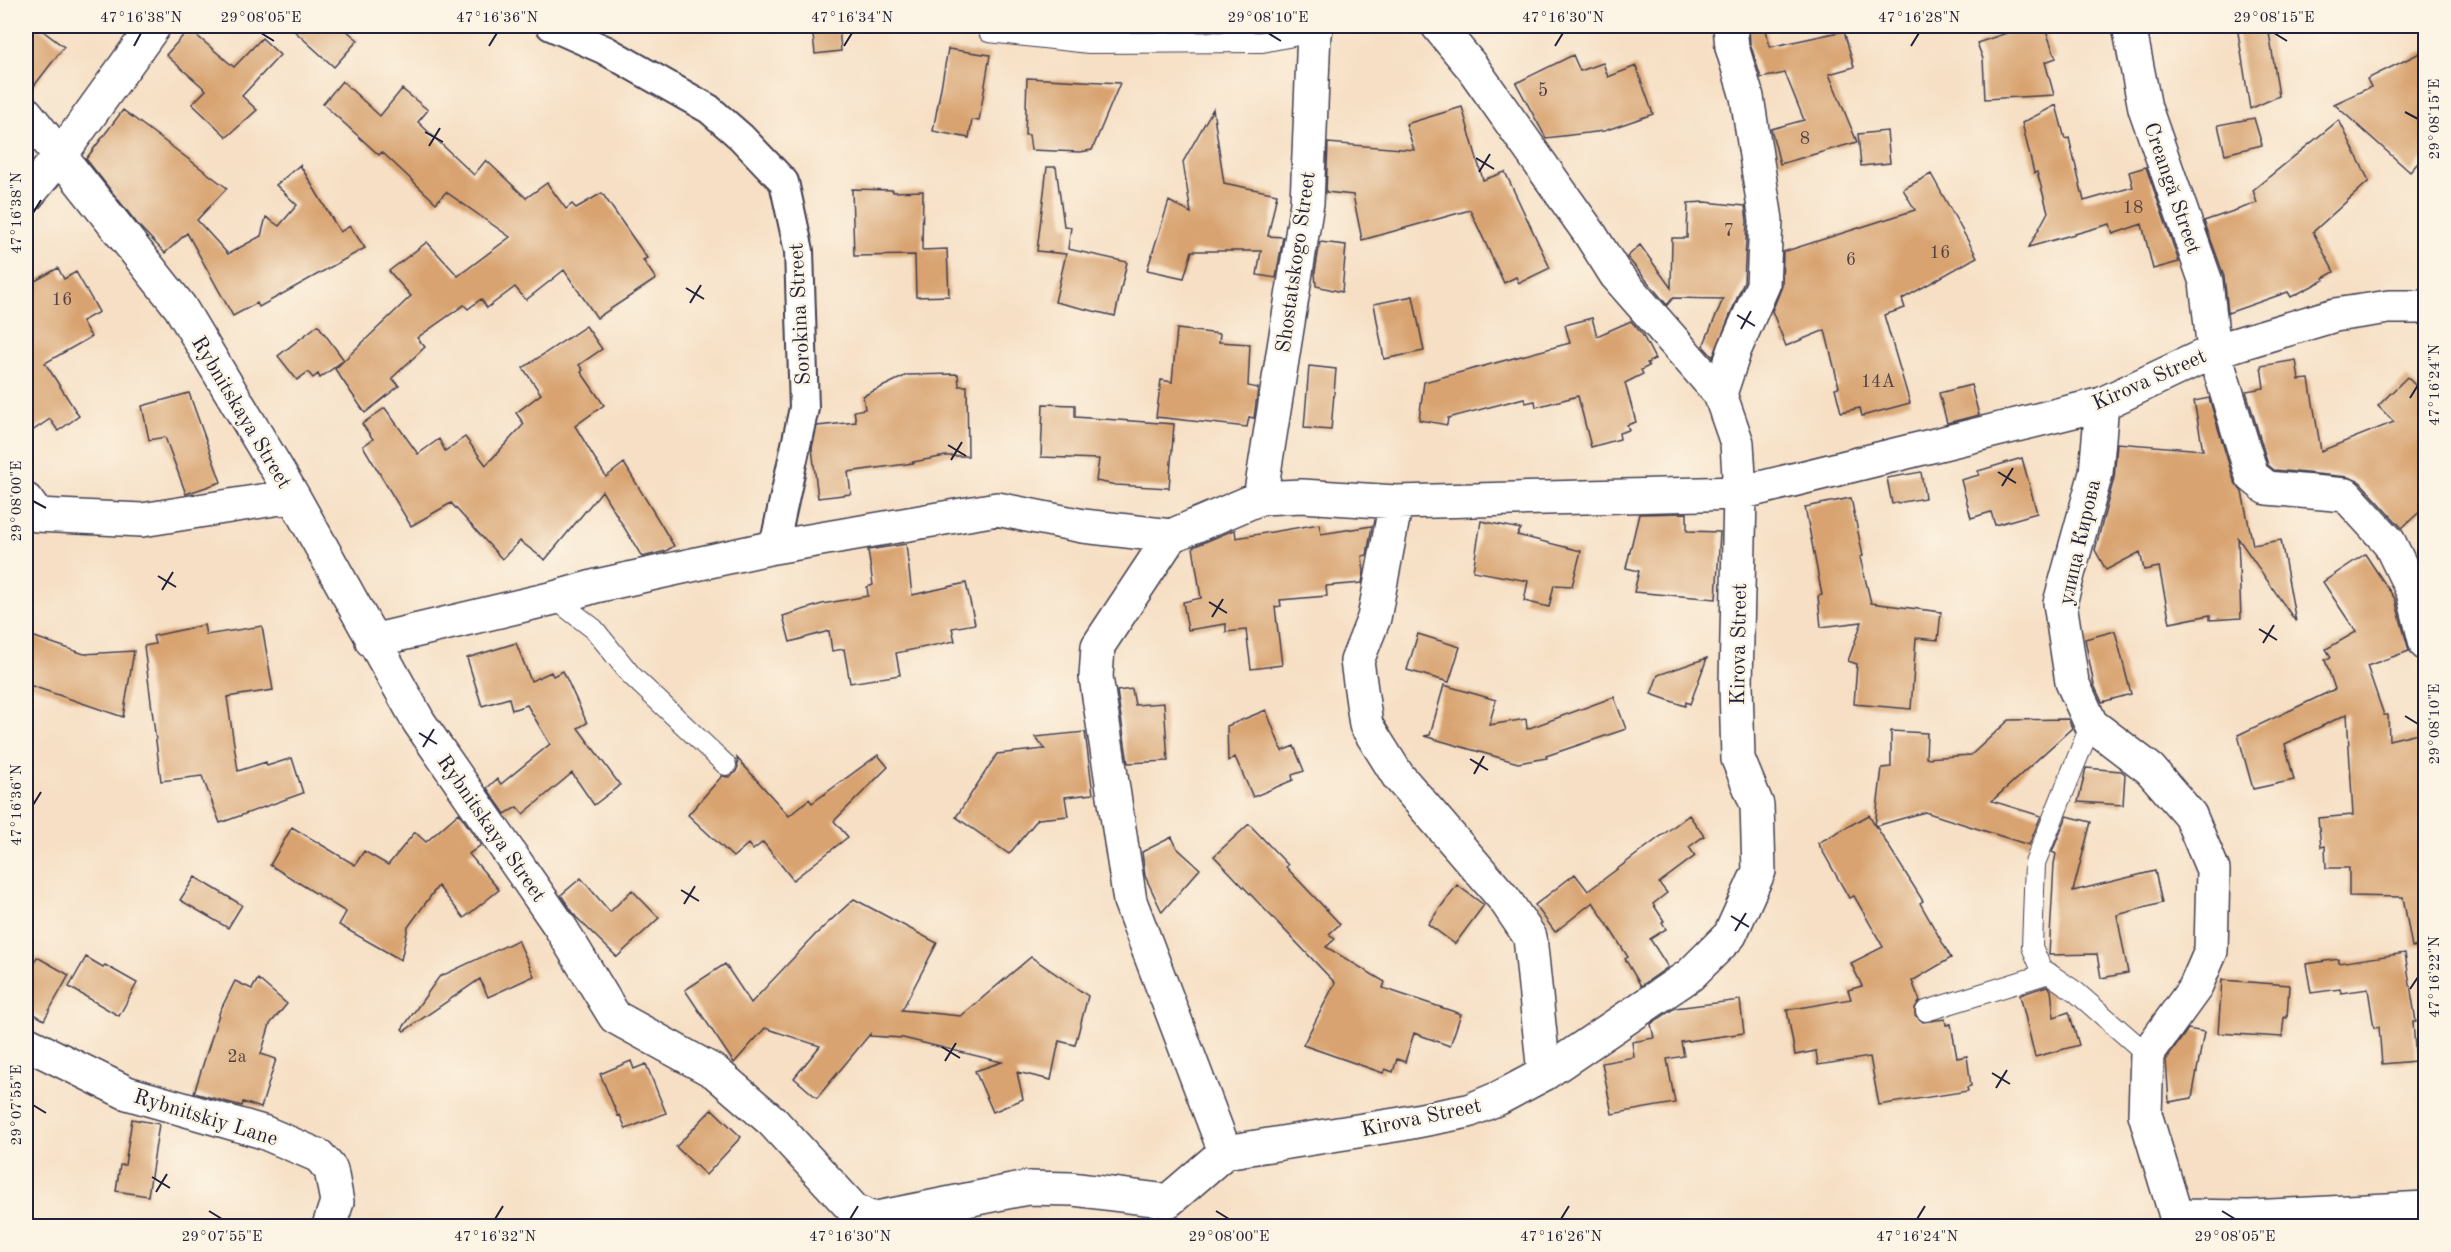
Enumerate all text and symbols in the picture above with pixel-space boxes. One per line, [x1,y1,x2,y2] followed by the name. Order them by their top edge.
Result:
[100,11,182,26] text: 47°16'38"N
[221,11,301,26] text: 29°08'05"E
[456,11,538,26] text: 47°16'36"N
[811,11,893,26] text: 47°16'34"N
[1228,11,1308,26] text: 29°08'10"E
[1522,11,1604,26] text: 47°16'30"N
[1878,11,1960,26] text: 47°16'28"N
[2234,11,2314,26] text: 29°08'15"E
[2428,79,2443,159] text: 29°08'15"E
[1538,82,1548,100] house number: 5
[2139,120,2204,257] street label: Creangă Street
[1800,130,1810,148] house number: 8
[1273,170,1320,354] street label: Shostatskogo Street
[10,172,25,254] text: 47°16'38"N
[2123,199,2143,217] house number: 18
[1724,222,1734,240] house number: 7
[786,242,815,386] street label: Sorokina Street
[1930,244,1950,262] house number: 16
[1846,251,1856,269] house number: 6
[52,291,72,309] house number: 16
[187,333,294,493] street label: Rybnitskaya Street
[2428,344,2443,426] text: 47°16'24"N
[2090,346,2210,415] street label: Kirova Street
[1861,373,1896,391] house number: 14A
[10,461,25,541] text: 29°08'00"E
[2056,478,2105,607] street label: улица Кирова
[1728,583,1751,705] street label: Kirova Street
[2428,684,2443,764] text: 29°08'10"E
[432,752,549,906] street label: Rybnitskaya Street
[10,764,25,846] text: 47°16'36"N
[2428,936,2443,1018] text: 47°16'22"N
[227,1048,247,1066] house number: 2а
[10,1065,25,1145] text: 29°07'55"E
[131,1087,280,1150] street label: Rybnitskiy Lane
[1359,1096,1483,1141] street label: Kirova Street
[182,1230,262,1245] text: 29°07'55"E
[454,1230,536,1245] text: 47°16'32"N
[809,1230,891,1245] text: 47°16'30"N
[1189,1230,1269,1245] text: 29°08'00"E
[1520,1230,1602,1245] text: 47°16'26"N
[1876,1230,1958,1245] text: 47°16'24"N
[2195,1230,2275,1245] text: 29°08'05"E

